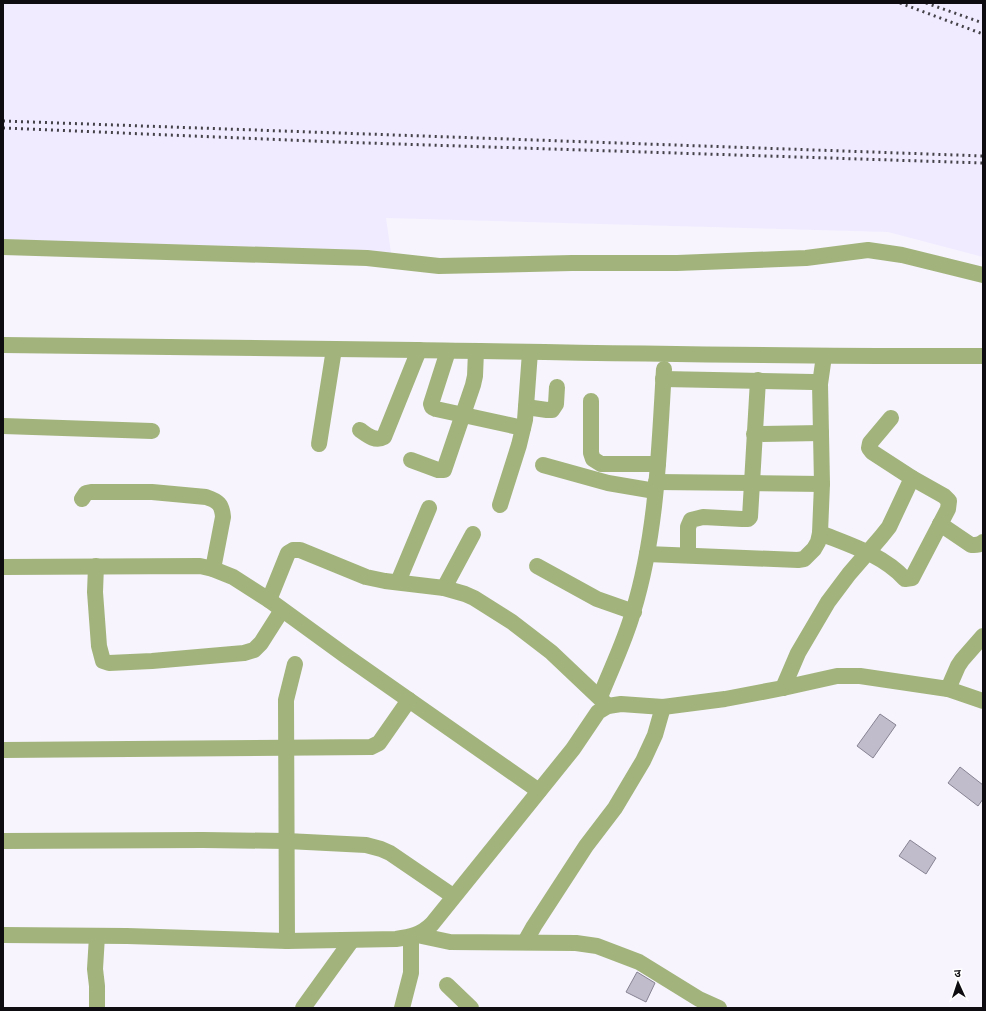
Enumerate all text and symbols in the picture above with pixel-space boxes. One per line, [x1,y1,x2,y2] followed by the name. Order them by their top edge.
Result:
[938,963,978,1003] north arrow
[954,967,962,981] text: उ

